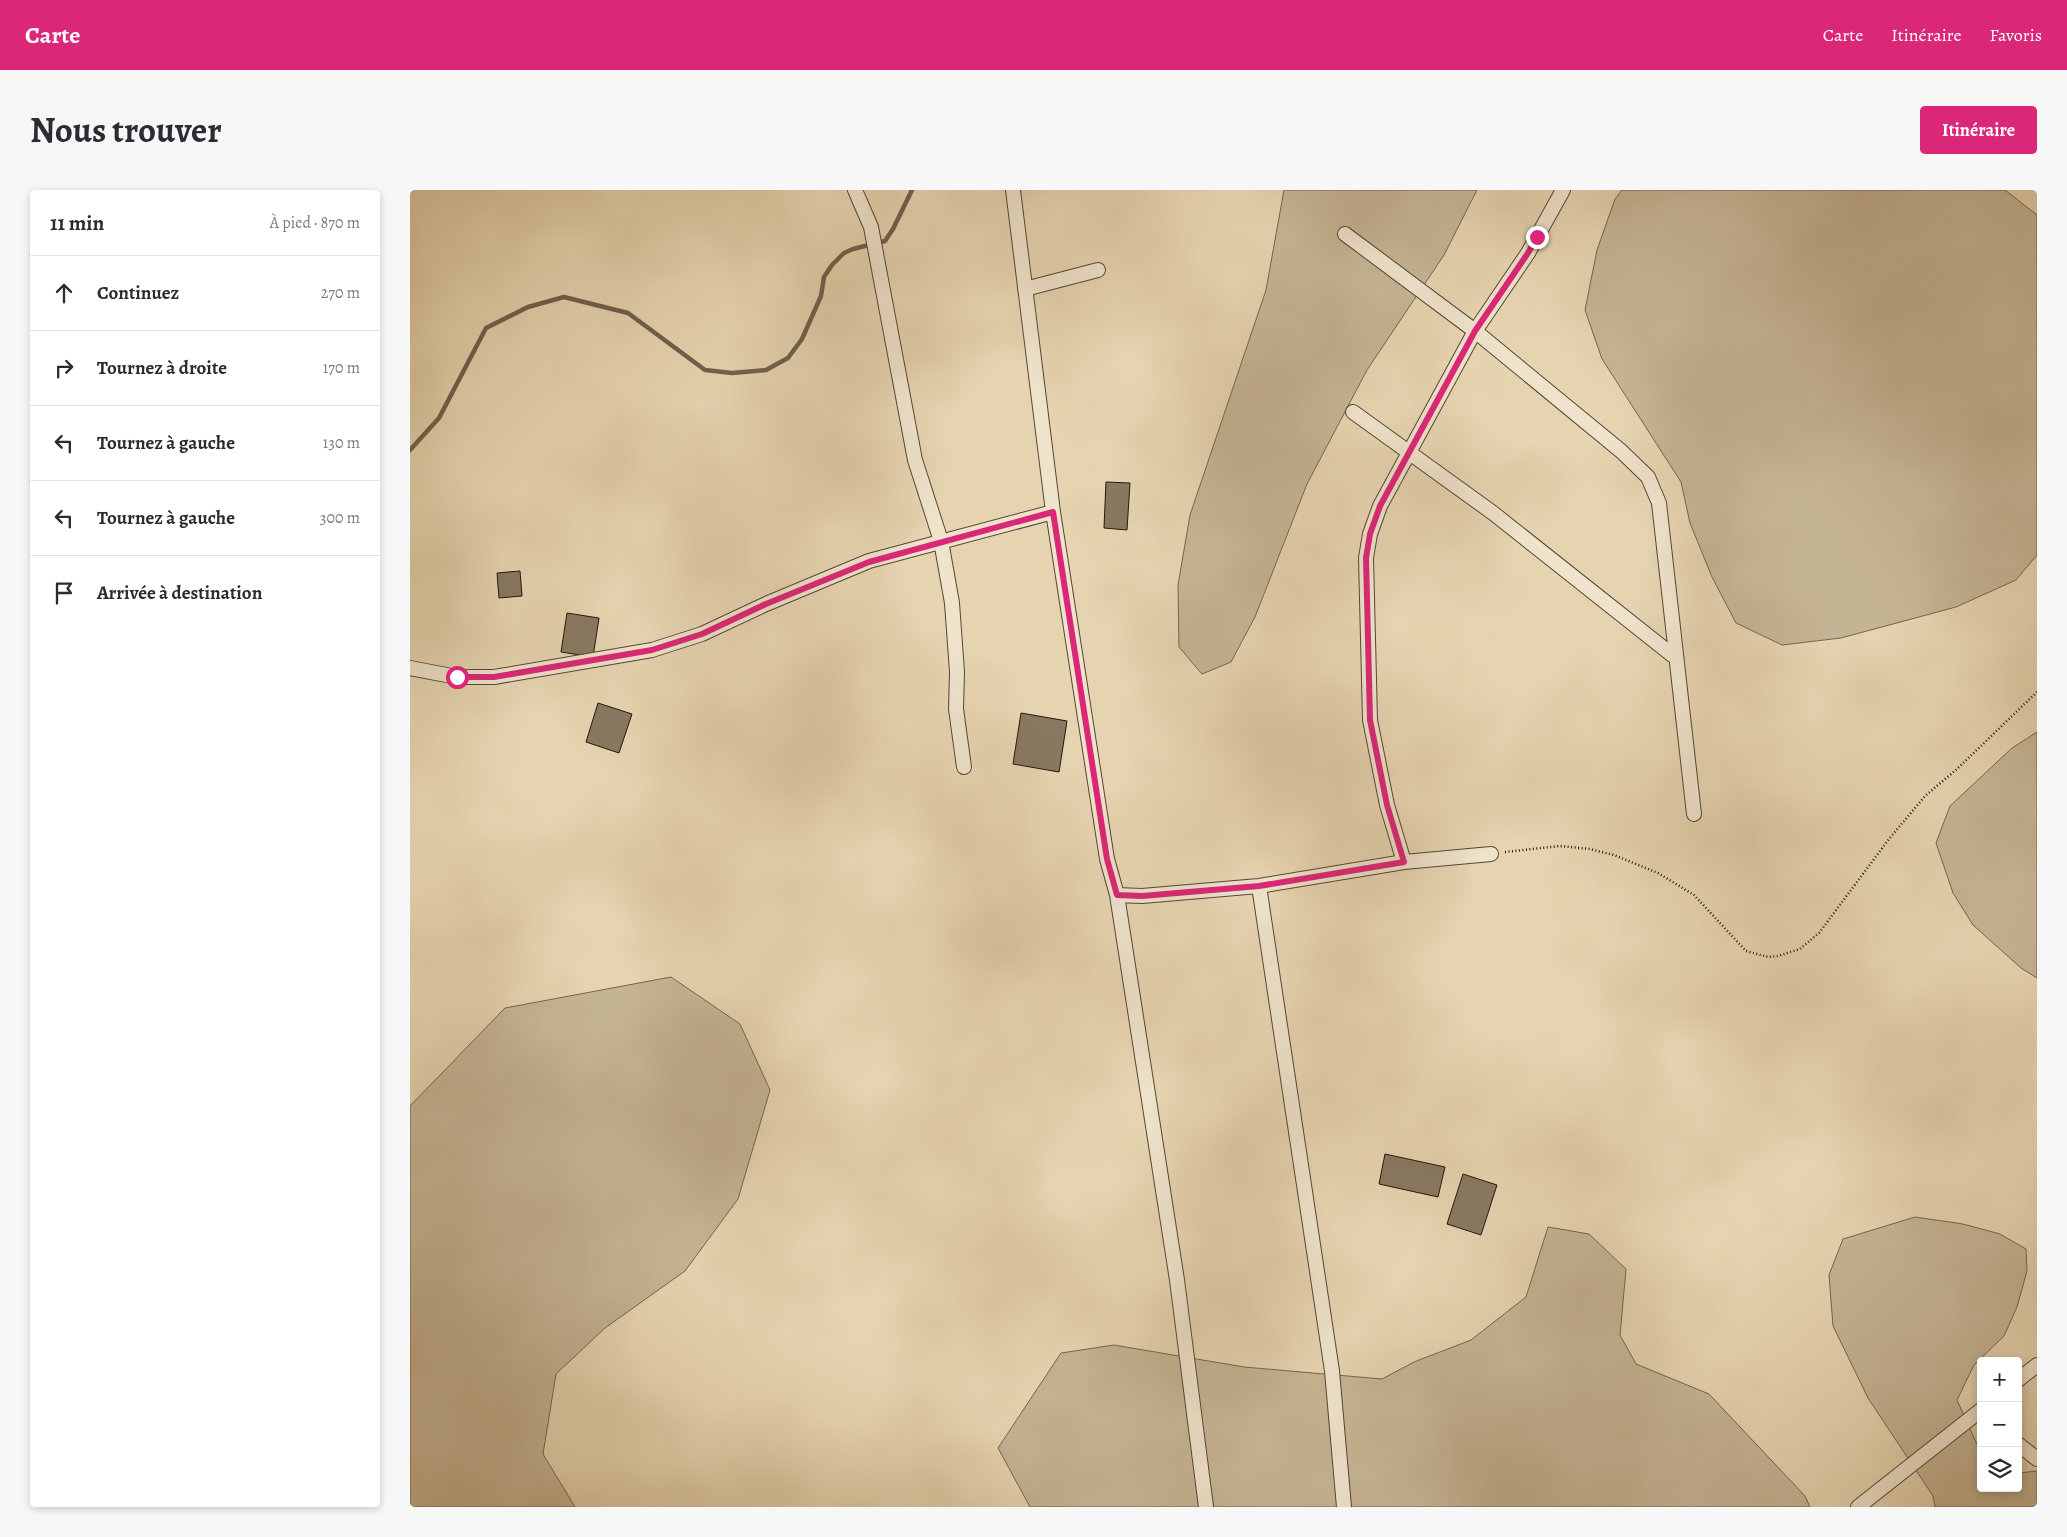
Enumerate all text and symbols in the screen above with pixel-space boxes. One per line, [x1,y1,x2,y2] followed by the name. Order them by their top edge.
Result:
[25,19,80,51] text: Carte
[1823,23,1863,47] text: Carte
[1891,23,1962,47] text: Itinéraire
[1990,23,2042,47] text: Favoris
[30,106,222,154] text: Nous trouver
[1920,106,2037,154] button: Itinéraire
[50,209,104,237] text: 11 min
[270,212,360,234] text: À pied · 870 m
[1526,226,1549,249] route end
[50,279,78,307] icon: ahead
[97,280,179,306] text: Continuez
[321,282,360,304] text: 270 m
[50,354,78,382] icon: right
[97,355,227,381] text: Tournez à droite
[323,357,360,379] text: 170 m
[50,429,78,457] icon: left
[97,430,235,456] text: Tournez à gauche
[323,432,360,454] text: 130 m
[50,504,78,532] icon: left
[97,505,235,531] text: Tournez à gauche
[320,507,360,529] text: 300 m
[50,579,78,607] icon: arrive
[97,580,262,606] text: Arrivée à destination
[446,666,469,689] route start
[1977,1357,2022,1492] map controls
[1977,1357,2022,1402] button: +
[1977,1402,2022,1447] button: −
[1977,1447,2022,1492] button: layers

